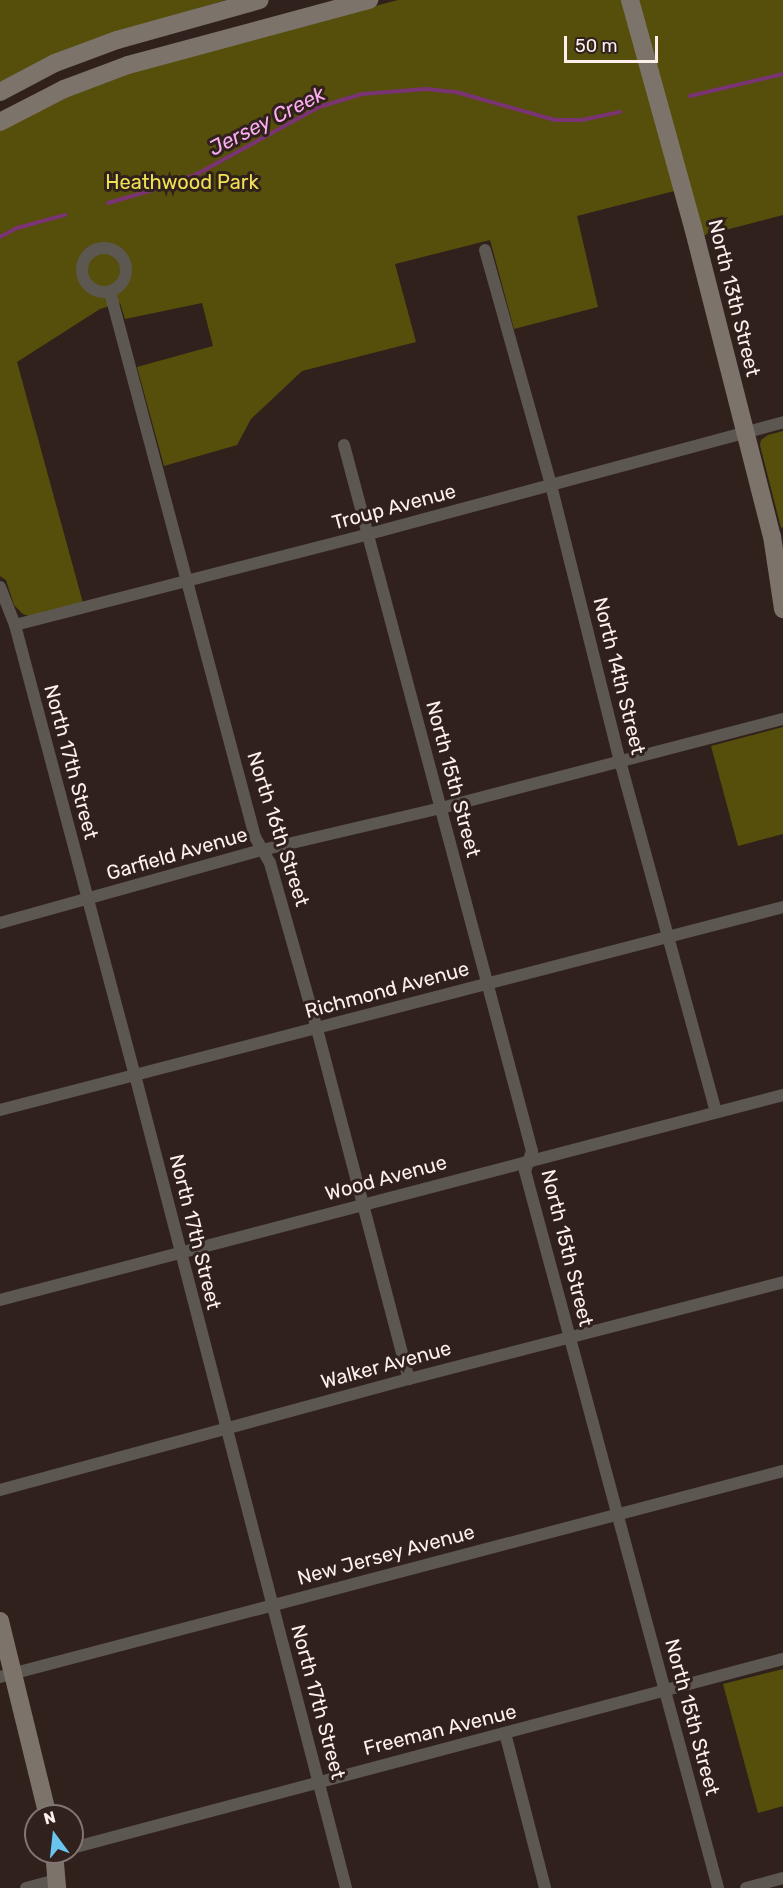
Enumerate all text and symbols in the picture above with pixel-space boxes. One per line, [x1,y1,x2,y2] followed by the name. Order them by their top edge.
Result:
[567,24,662,62] scale bar
[575,35,618,57] text: 50 m
[204,81,330,161] water label: Jersey Creek
[105,170,259,194] park label: Heathwood Park
[703,217,765,379] street label: North 13th Street
[329,479,459,535] street label: Troup Avenue
[588,595,650,757] street label: North 14th Street
[39,682,103,842] street label: North 17th Street
[421,698,485,860] street label: North 15th Street
[242,749,314,909] street label: North 16th Street
[103,822,251,886] street label: Garfield Avenue
[302,956,472,1024] street label: Richmond Avenue
[322,1150,450,1206] street label: Wood Avenue
[164,1152,226,1312] street label: North 17th Street
[536,1167,598,1329] street label: North 15th Street
[318,1336,454,1394] street label: Walker Avenue
[294,1520,478,1590] street label: New Jersey Avenue
[286,1622,350,1782] street label: North 17th Street
[660,1636,724,1798] street label: North 15th Street
[361,1699,519,1761] street label: Freeman Avenue
[24,1804,84,1864] north arrow
[42,1807,58,1829] text: N

